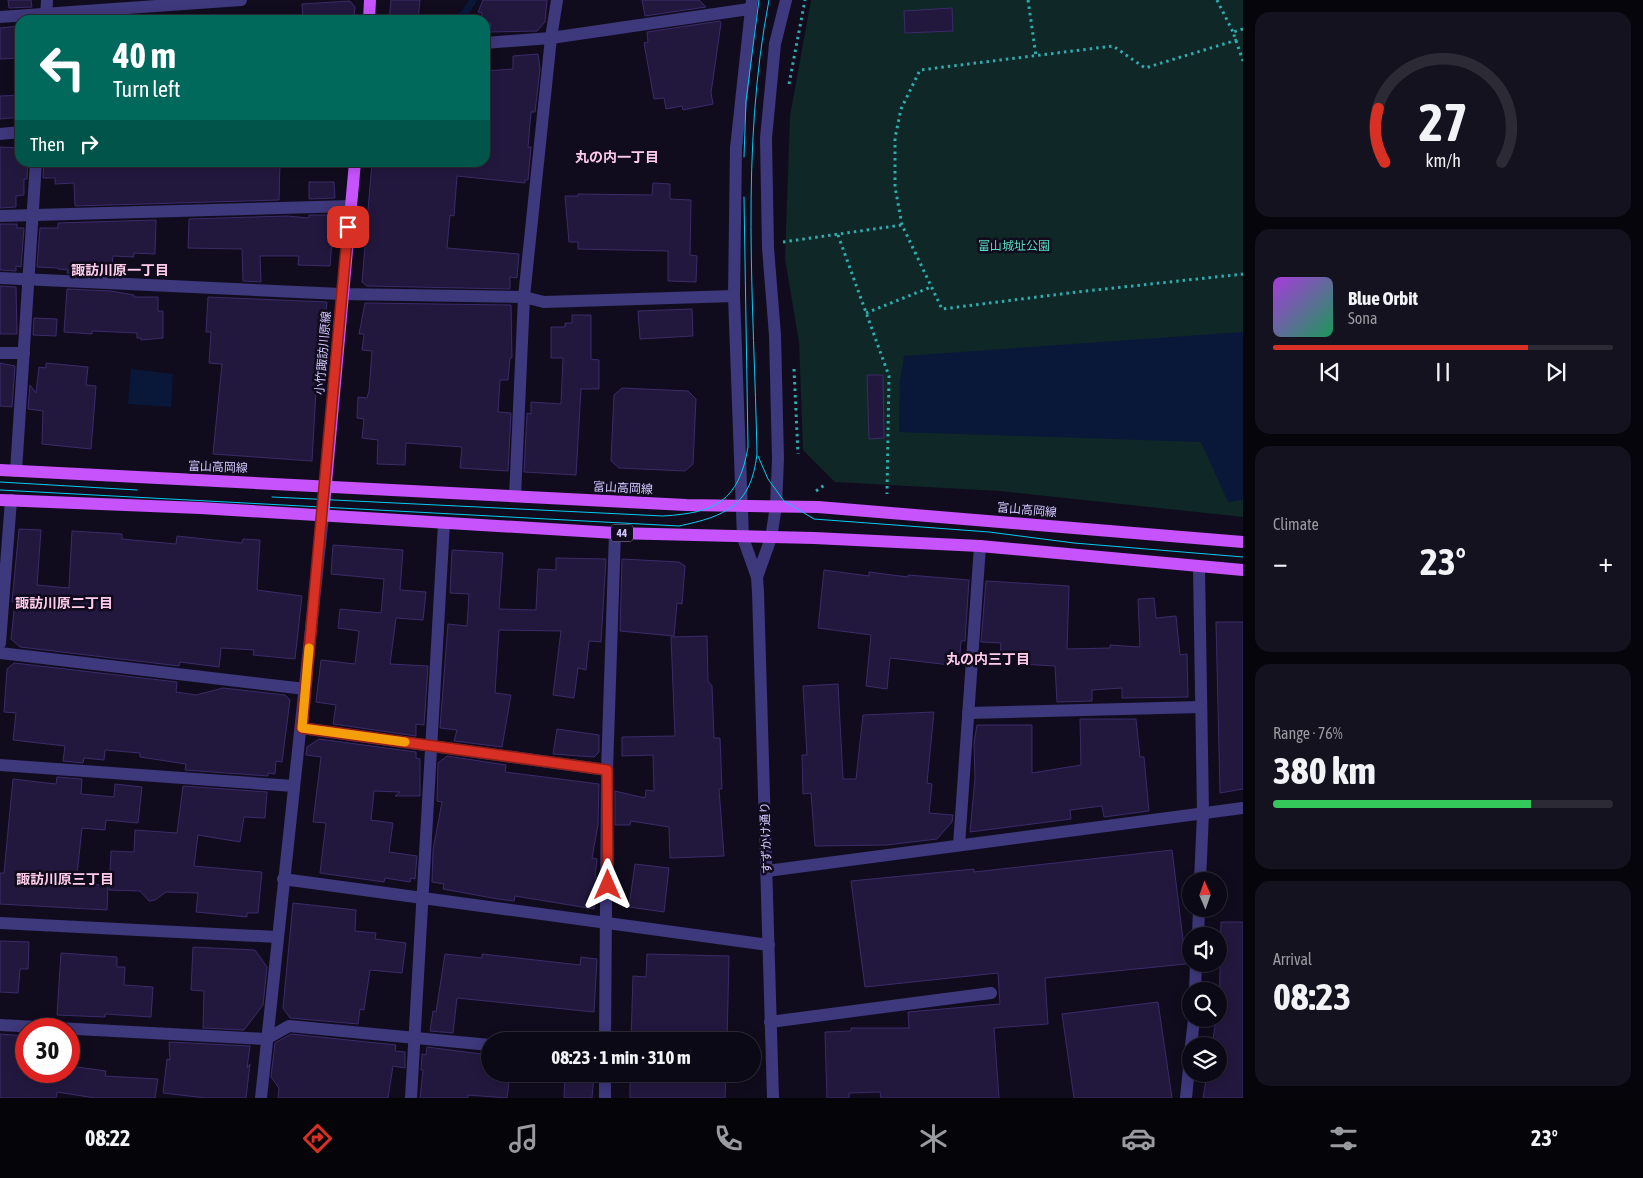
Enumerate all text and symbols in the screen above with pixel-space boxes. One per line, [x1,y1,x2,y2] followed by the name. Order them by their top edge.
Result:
[30,35,95,100] icon: left
[113,35,176,75] text: 40 m
[113,76,180,102] text: Turn left
[1419,92,1467,152] text: 27
[75,130,103,158] icon: right
[30,133,65,155] text: Then
[575,149,659,165] district label: 丸の内一丁目
[1425,150,1461,171] text: km/h
[327,206,369,248] pin
[334,213,362,241] icon: arrive
[978,239,1050,253] park label: 富山城址公園
[71,262,169,278] district label: 諏訪川原一丁目
[1348,287,1418,309] text: Blue Orbit
[1348,309,1377,327] text: Sona
[312,311,334,395] street label: 小竹諏訪川原線
[1316,358,1344,386] icon: previous
[1429,358,1457,386] icon: pause
[1542,358,1570,386] icon: next
[188,459,248,475] street label: 富山高岡線
[593,479,653,497] street label: 富山高岡線
[996,500,1058,520] street label: 富山高岡線
[1273,515,1319,533] text: Climate
[611,524,633,542] road number: 44
[1420,540,1466,583] text: 23°
[1273,546,1288,578] text: −
[1598,546,1613,578] text: +
[15,595,113,611] district label: 諏訪川原二丁目
[946,651,1030,667] district label: 丸の内三丁目
[1273,724,1343,742] text: Range · 76%
[1273,749,1376,792] text: 380 km
[758,802,774,874] street label: すずかけ通り
[581,858,633,910] position arrow
[16,871,114,887] district label: 諏訪川原三丁目
[1182,872,1228,918] north arrow
[1182,872,1227,1082] map controls
[1182,927,1227,972] button: sound
[1273,950,1312,968] text: Arrival
[1273,975,1351,1018] text: 08:23
[1182,982,1227,1027] button: search
[15,1018,80,1083] speed limit sign: 30
[1182,1037,1227,1082] button: layers
[551,1046,691,1068] text: 08:23 · 1 min · 310 m
[300,1121,335,1156] icon: directions
[506,1121,541,1156] icon: music
[711,1121,746,1156] icon: phone
[916,1121,951,1156] icon: climate
[1121,1121,1156,1156] icon: car
[1326,1121,1361,1156] icon: filters
[85,1125,130,1151] text: 08:22
[1531,1125,1558,1151] text: 23°

